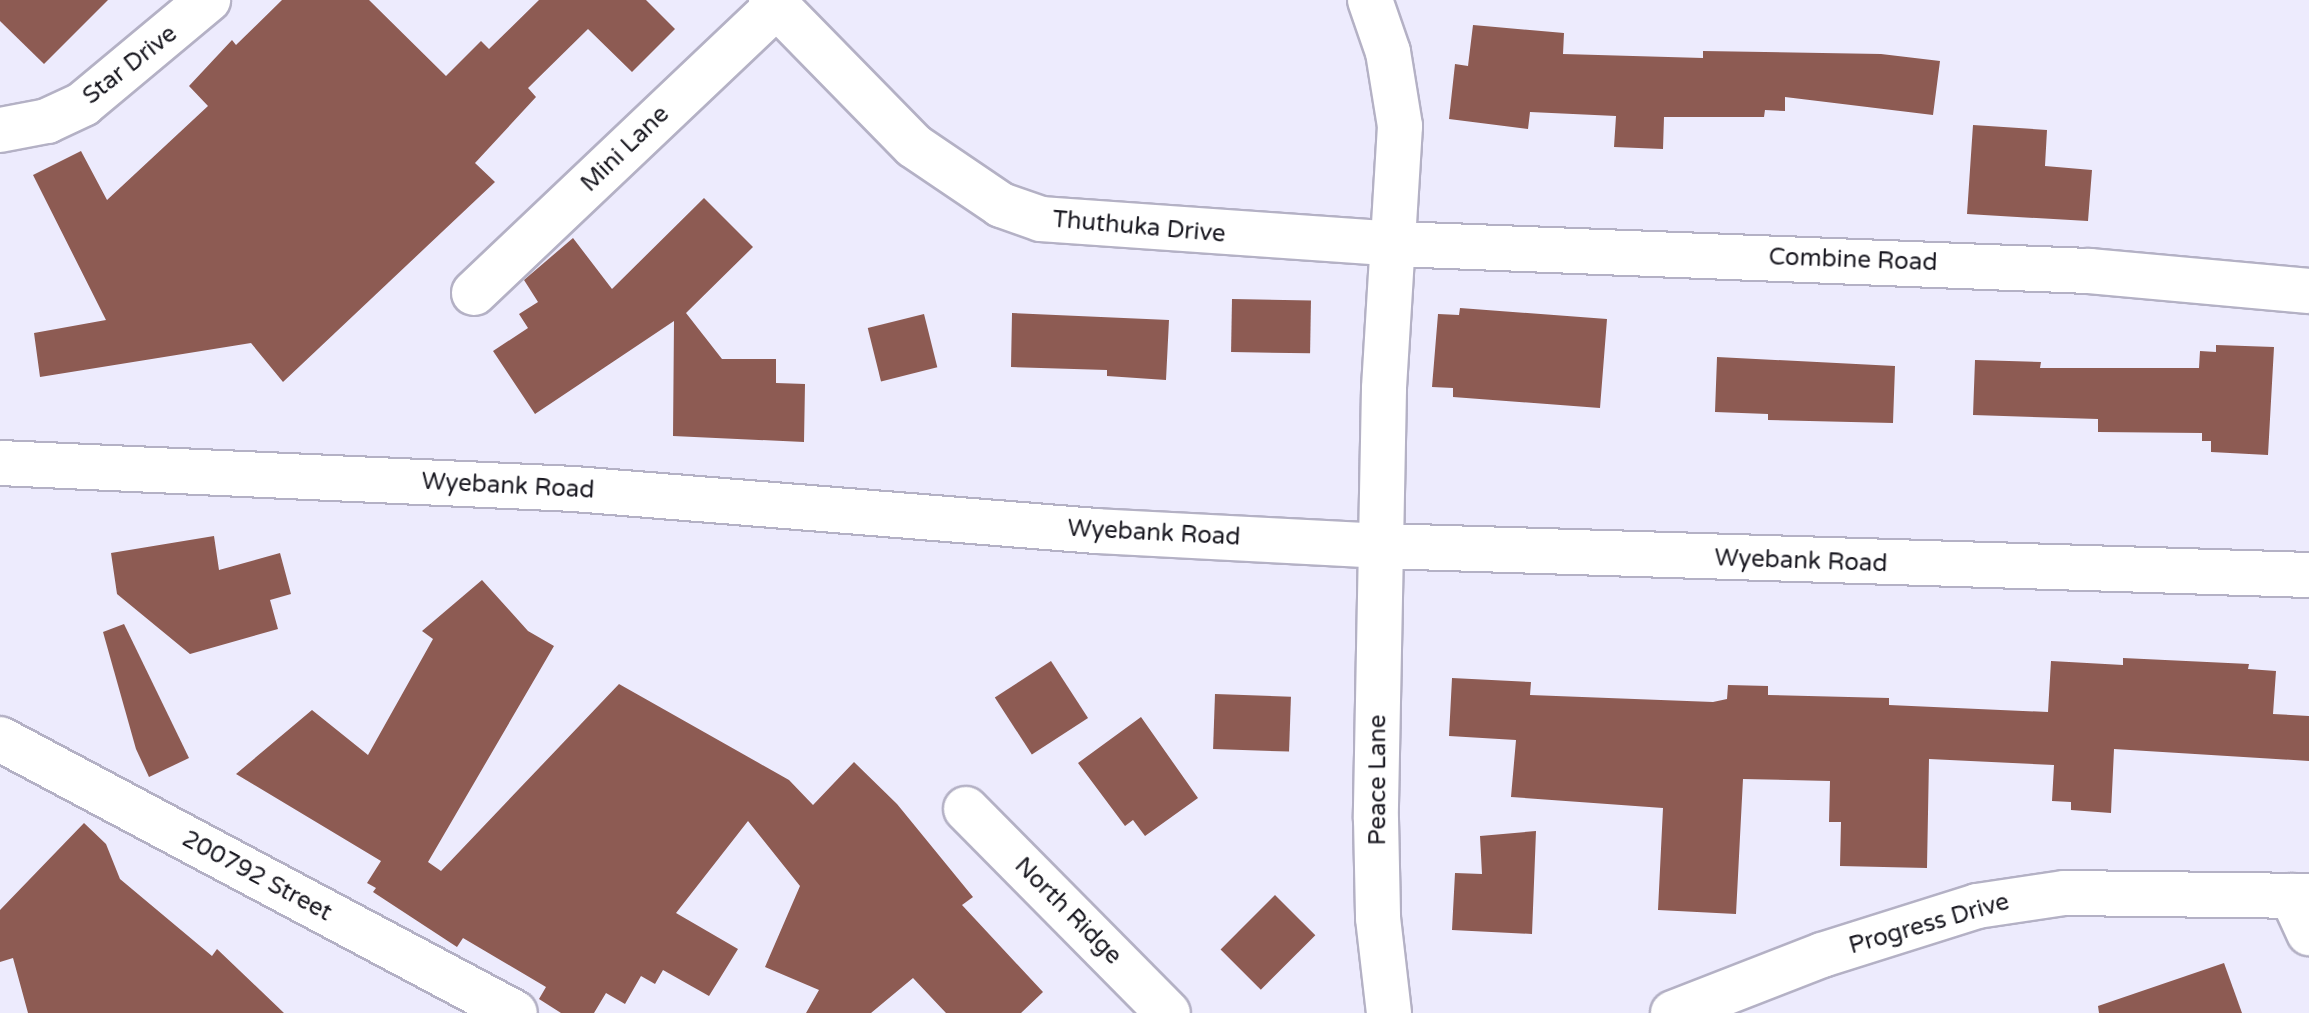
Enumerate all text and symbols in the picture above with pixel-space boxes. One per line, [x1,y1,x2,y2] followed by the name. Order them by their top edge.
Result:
[77,19,183,111] street label: Star Drive
[575,100,675,198] street label: Mini Lane
[1051,205,1227,249] street label: Thuthuka Drive
[1768,243,1938,277] street label: Combine Road
[421,467,595,505] street label: Wyebank Road
[1067,514,1241,552] street label: Wyebank Road
[1714,544,1888,578] street label: Wyebank Road
[1364,715,1392,845] street label: Peace Lane
[177,824,337,928] street label: 200792 Street
[1008,851,1128,971] street label: North Ridge
[1846,887,2012,961] street label: Progress Drive

